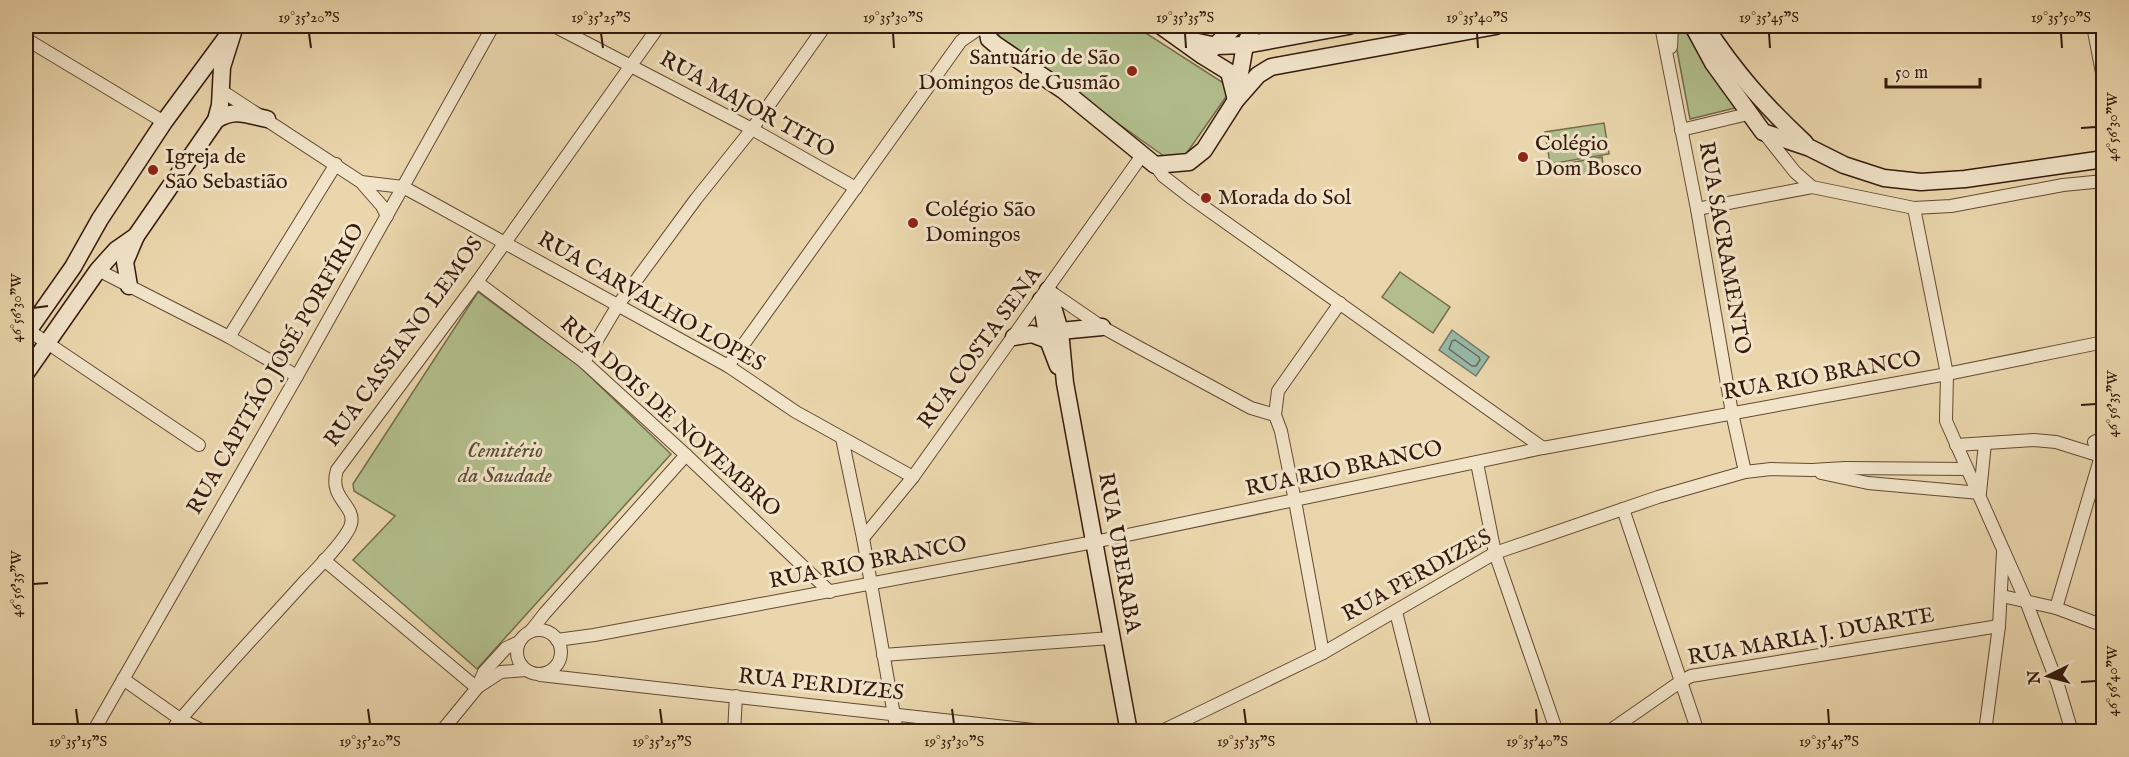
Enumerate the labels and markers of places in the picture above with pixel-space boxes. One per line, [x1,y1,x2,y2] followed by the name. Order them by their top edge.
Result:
[918,44,1120,97] place label: Santuário de São Domingos de Gusmão
[1125,64,1139,78] marker: Santuário de São Domingos de Gusmão
[1535,130,1642,183] place label: Colégio Dom Bosco
[165,143,288,196] place label: Igreja de São Sebastião
[1516,150,1530,164] marker: Colégio Dom Bosco
[146,163,160,177] marker: Igreja de São Sebastião
[1218,184,1351,212] place label: Morada do Sol
[1199,191,1213,205] marker: Morada do Sol
[925,196,1036,249] place label: Colégio São Domingos
[906,216,920,230] marker: Colégio São Domingos

